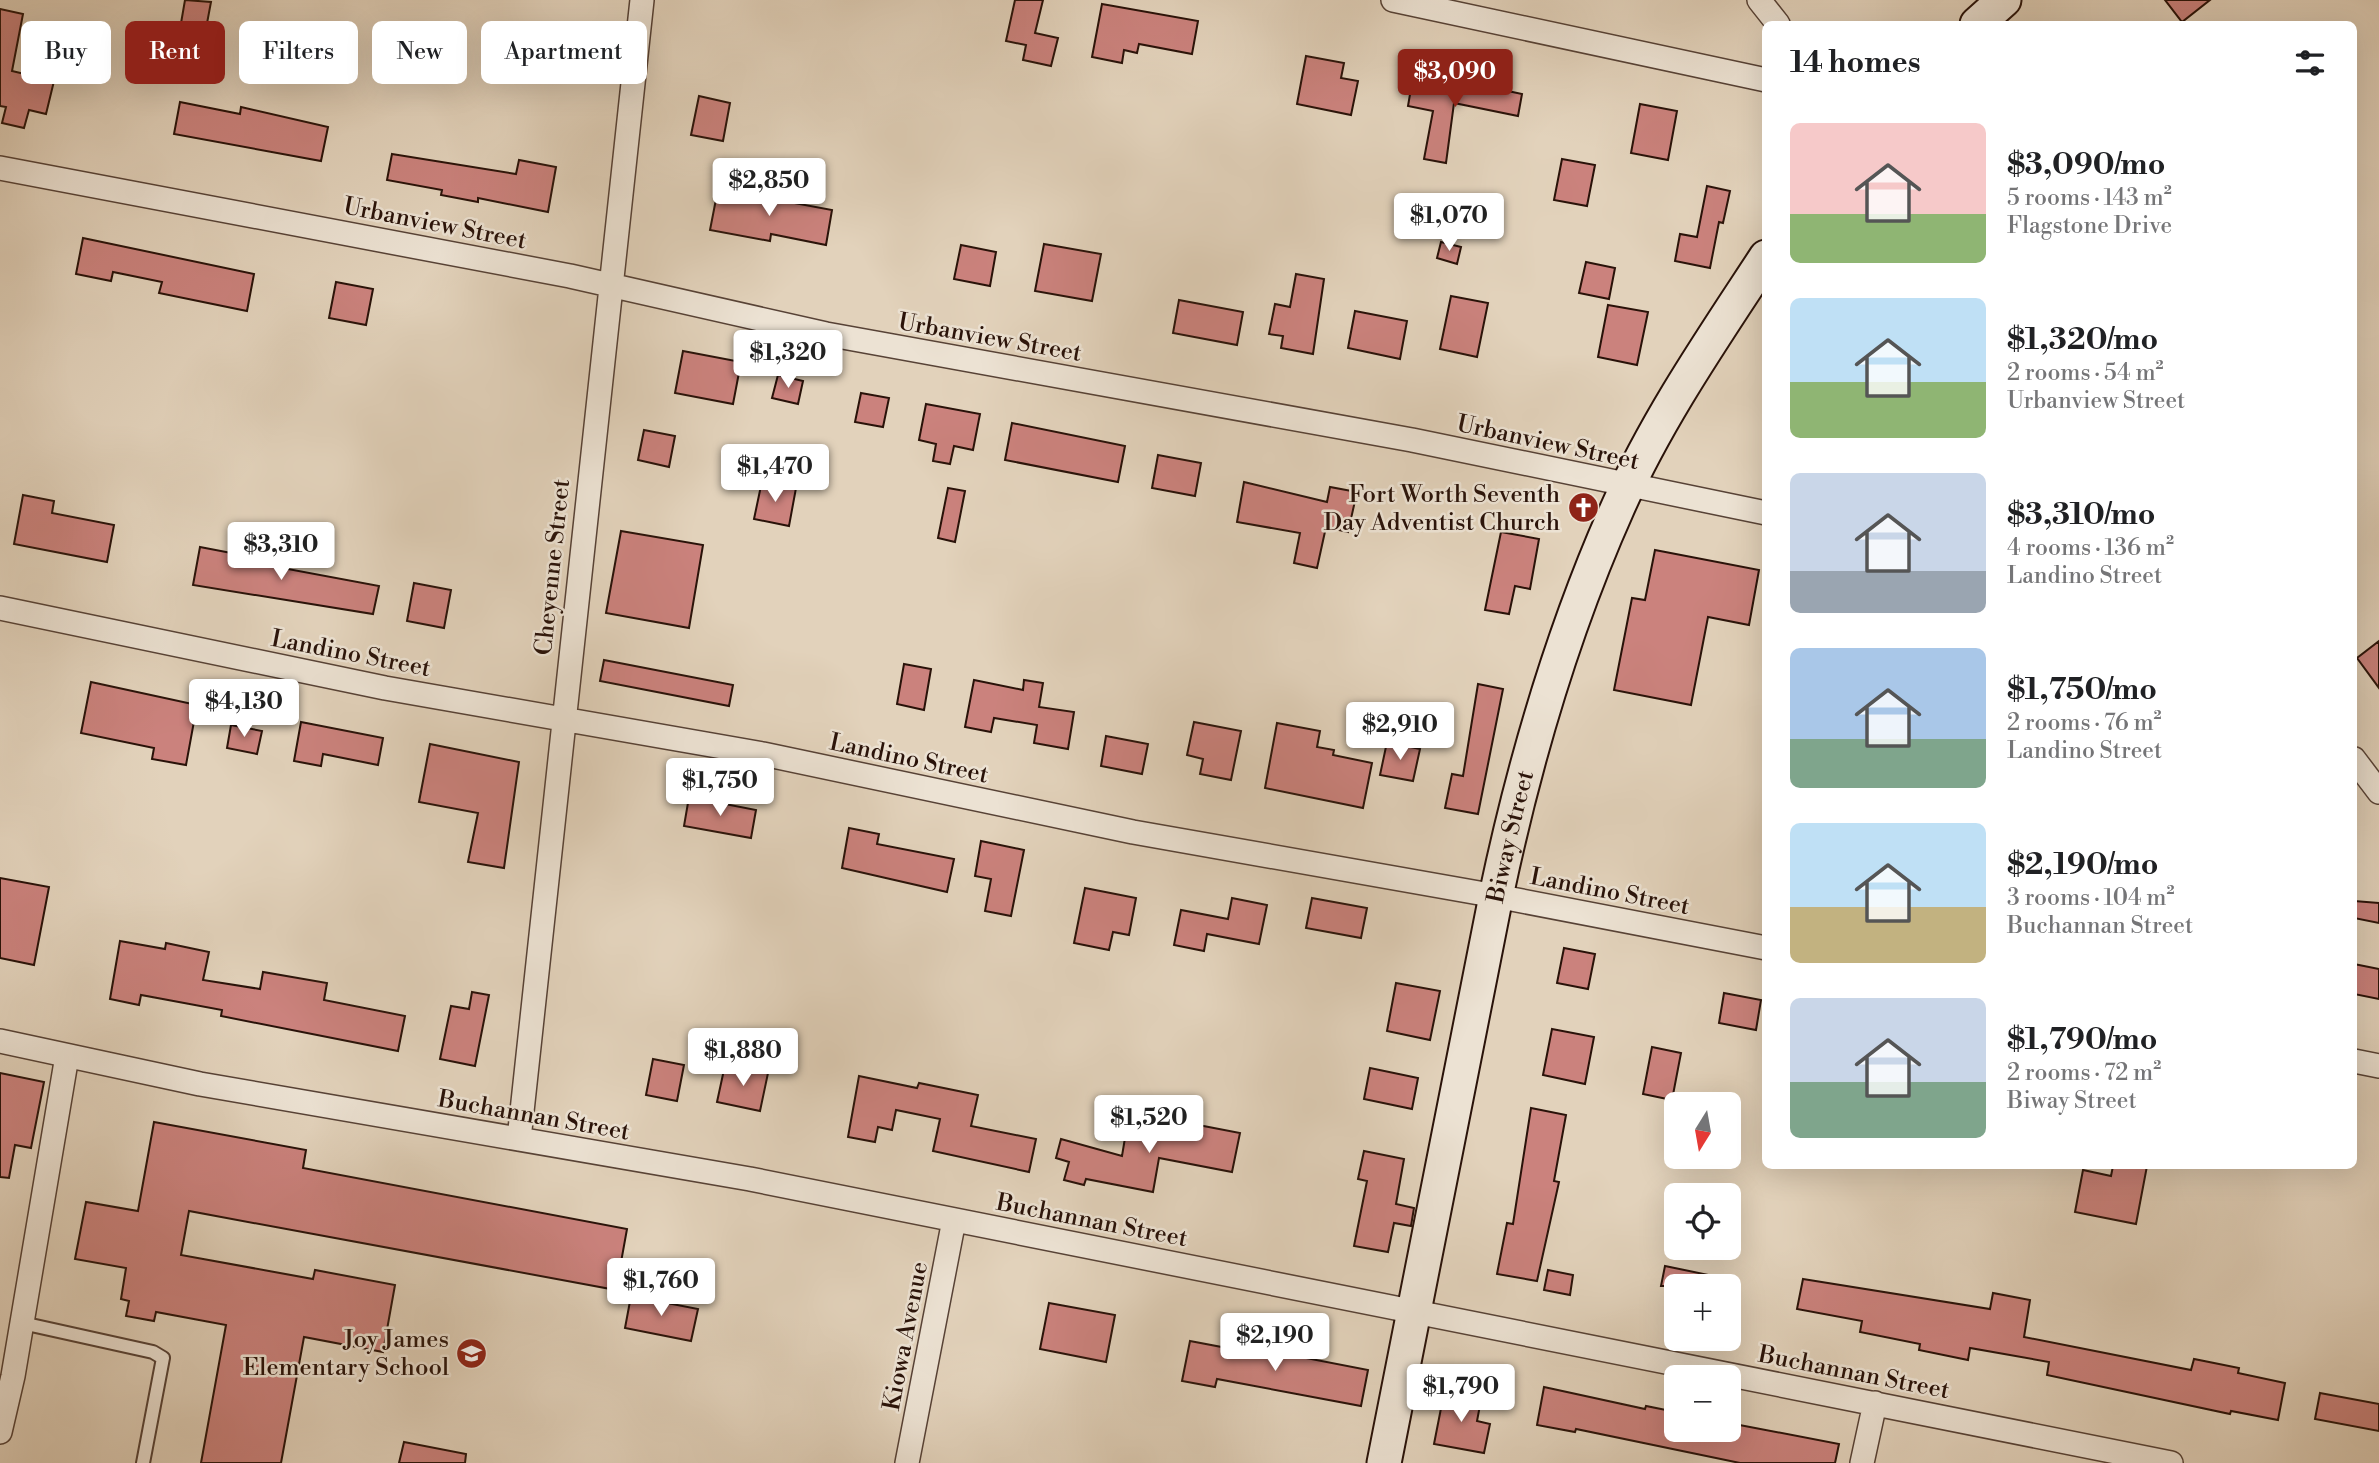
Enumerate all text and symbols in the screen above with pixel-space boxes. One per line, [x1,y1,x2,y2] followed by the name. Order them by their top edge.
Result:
[21,21,111,84] chip: Buy
[125,21,225,84] chip: Rent
[239,21,358,84] chip: Filters
[372,21,467,84] chip: New
[481,21,647,84] chip: Apartment
[1790,44,1921,82] text: 14 homes
[2291,44,2329,82] icon: filters
[1398,50,1512,109] pin: $3,090
[1414,58,1496,86] text: $3,090
[2007,146,2165,184] text: $3,090/mo
[1846,151,1930,235] icon: home
[712,158,826,218] pin: $2,850
[729,167,809,195] text: $2,850
[2007,184,2172,212] text: 5 rooms · 143 m²
[341,192,529,257] street label: Urbanview Street
[1392,194,1506,253] pin: $1,070
[1410,202,1488,230] text: $1,070
[2007,212,2172,240] text: Flagstone Drive
[896,307,1084,369] street label: Urbanview Street
[2007,321,2158,359] text: $1,320/mo
[1846,326,1930,410] icon: home
[731,330,845,390] pin: $1,320
[749,339,827,367] text: $1,320
[2007,359,2164,387] text: 2 rooms · 54 m²
[2007,387,2185,415] text: Urbanview Street
[1454,409,1642,477] street label: Urbanview Street
[718,444,832,504] pin: $1,470
[737,453,813,481] text: $1,470
[529,477,577,657] street label: Cheyenne Street
[1323,480,1560,538] place label: Fort Worth Seventh Day Adventist Church
[1566,491,1600,525] church icon: Fort Worth Seventh Day Adventist Church
[2007,496,2155,534] text: $3,310/mo
[1846,501,1930,585] icon: home
[224,522,338,582] pin: $3,310
[244,531,318,559] text: $3,310
[2007,534,2174,562] text: 4 rooms · 136 m²
[2007,562,2162,590] text: Landino Street
[269,624,434,684] street label: Landino Street
[2007,671,2157,709] text: $1,750/mo
[1846,676,1930,760] icon: home
[187,680,301,739] pin: $4,130
[205,688,283,716] text: $4,130
[1343,702,1457,762] pin: $2,910
[2007,709,2162,737] text: 2 rooms · 76 m²
[1362,711,1438,739] text: $2,910
[827,727,992,791] street label: Landino Street
[2007,737,2162,765] text: Landino Street
[663,758,777,818] pin: $1,750
[682,767,758,795] text: $1,750
[1481,767,1541,907] street label: Biway Street
[2007,846,2158,884] text: $2,190/mo
[1846,851,1930,935] icon: home
[1528,862,1693,922] street label: Landino Street
[2007,884,2175,912] text: 3 rooms · 104 m²
[2007,912,2193,940] text: Buchannan Street
[2007,1021,2157,1059] text: $1,790/mo
[1846,1026,1930,1110] icon: home
[686,1028,800,1088] pin: $1,880
[704,1037,782,1065] text: $1,880
[2007,1059,2161,1087] text: 2 rooms · 72 m²
[435,1084,633,1148] street label: Buchannan Street
[2007,1087,2137,1115] text: Biway Street
[1664,1092,1741,1169] north arrow
[1664,1092,1741,1442] map controls
[1092,1096,1206,1155] pin: $1,520
[1110,1104,1188,1132] text: $1,520
[1664,1183,1741,1260] button: locate
[993,1188,1190,1254] street label: Buchannan Street
[604,1258,718,1318] pin: $1,760
[877,1259,935,1413] street label: Kiowa Avenue
[623,1267,699,1295] text: $1,760
[1664,1274,1741,1351] button: +
[1218,1314,1332,1373] pin: $2,190
[1236,1322,1314,1350] text: $2,190
[243,1325,449,1383] place label: Joy James Elementary School
[455,1336,489,1370] school or university icon: Joy James Elementary School
[1755,1340,1952,1406] street label: Buchannan Street
[1404,1364,1518,1424] pin: $1,790
[1664,1365,1741,1442] button: −
[1423,1373,1499,1401] text: $1,790

